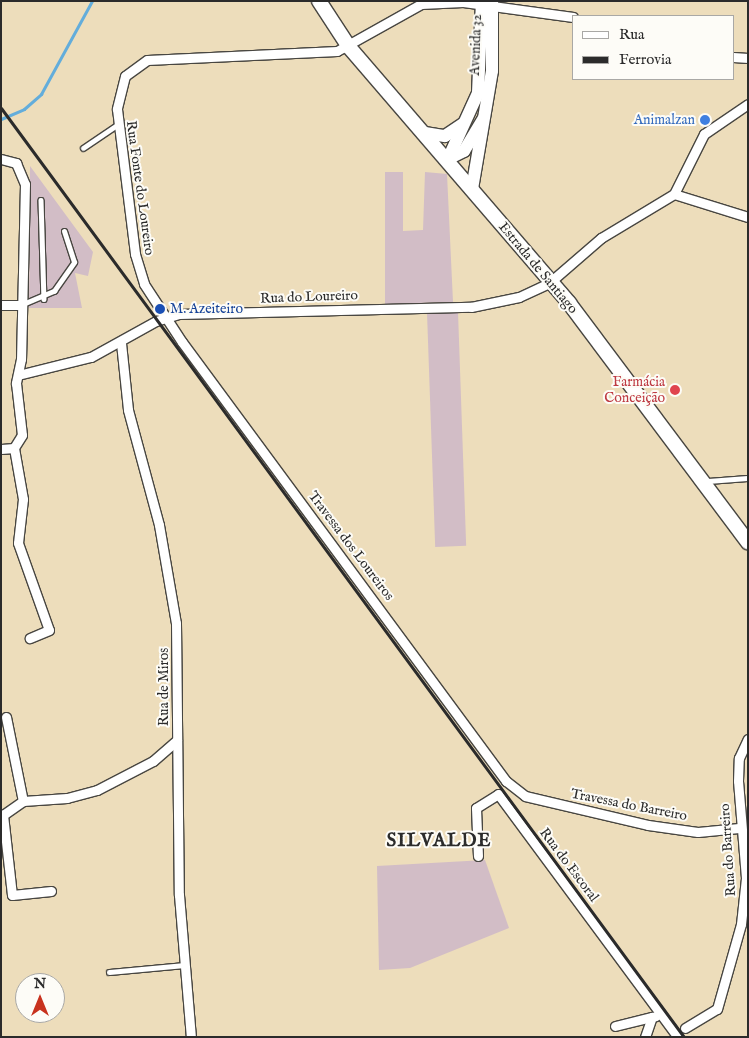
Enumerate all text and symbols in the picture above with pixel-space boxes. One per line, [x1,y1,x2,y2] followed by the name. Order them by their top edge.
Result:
[467,14,485,76] street label: Avenida 32
[572,15,734,80] legend
[619,25,645,44] text: Rua
[619,50,671,69] text: Ferrovia
[634,112,695,128] place label: Animalzan
[699,114,711,126] marker: Animalzan
[122,120,158,256] street label: Rua Fonte do Loureiro
[495,219,581,317] street label: Estrada de Santiago
[260,287,358,307] street label: Rua do Loureiro
[170,301,243,317] place label: M. Azeiteiro
[154,303,166,315] marker: M. Azeiteiro
[604,374,665,407] place label: Farmácia Conceição
[669,384,681,396] marker: Farmácia Conceição
[304,488,398,604] street label: Travessa dos Loureiros
[156,648,172,726] street label: Rua de Miros
[569,785,689,825] street label: Travessa do Barreiro
[716,803,740,897] street label: Rua do Barreiro
[536,825,602,905] street label: Rua do Escoral
[386,831,492,853] district label: SILVALDE
[15,973,65,1023] north arrow
[34,975,46,993] text: N

